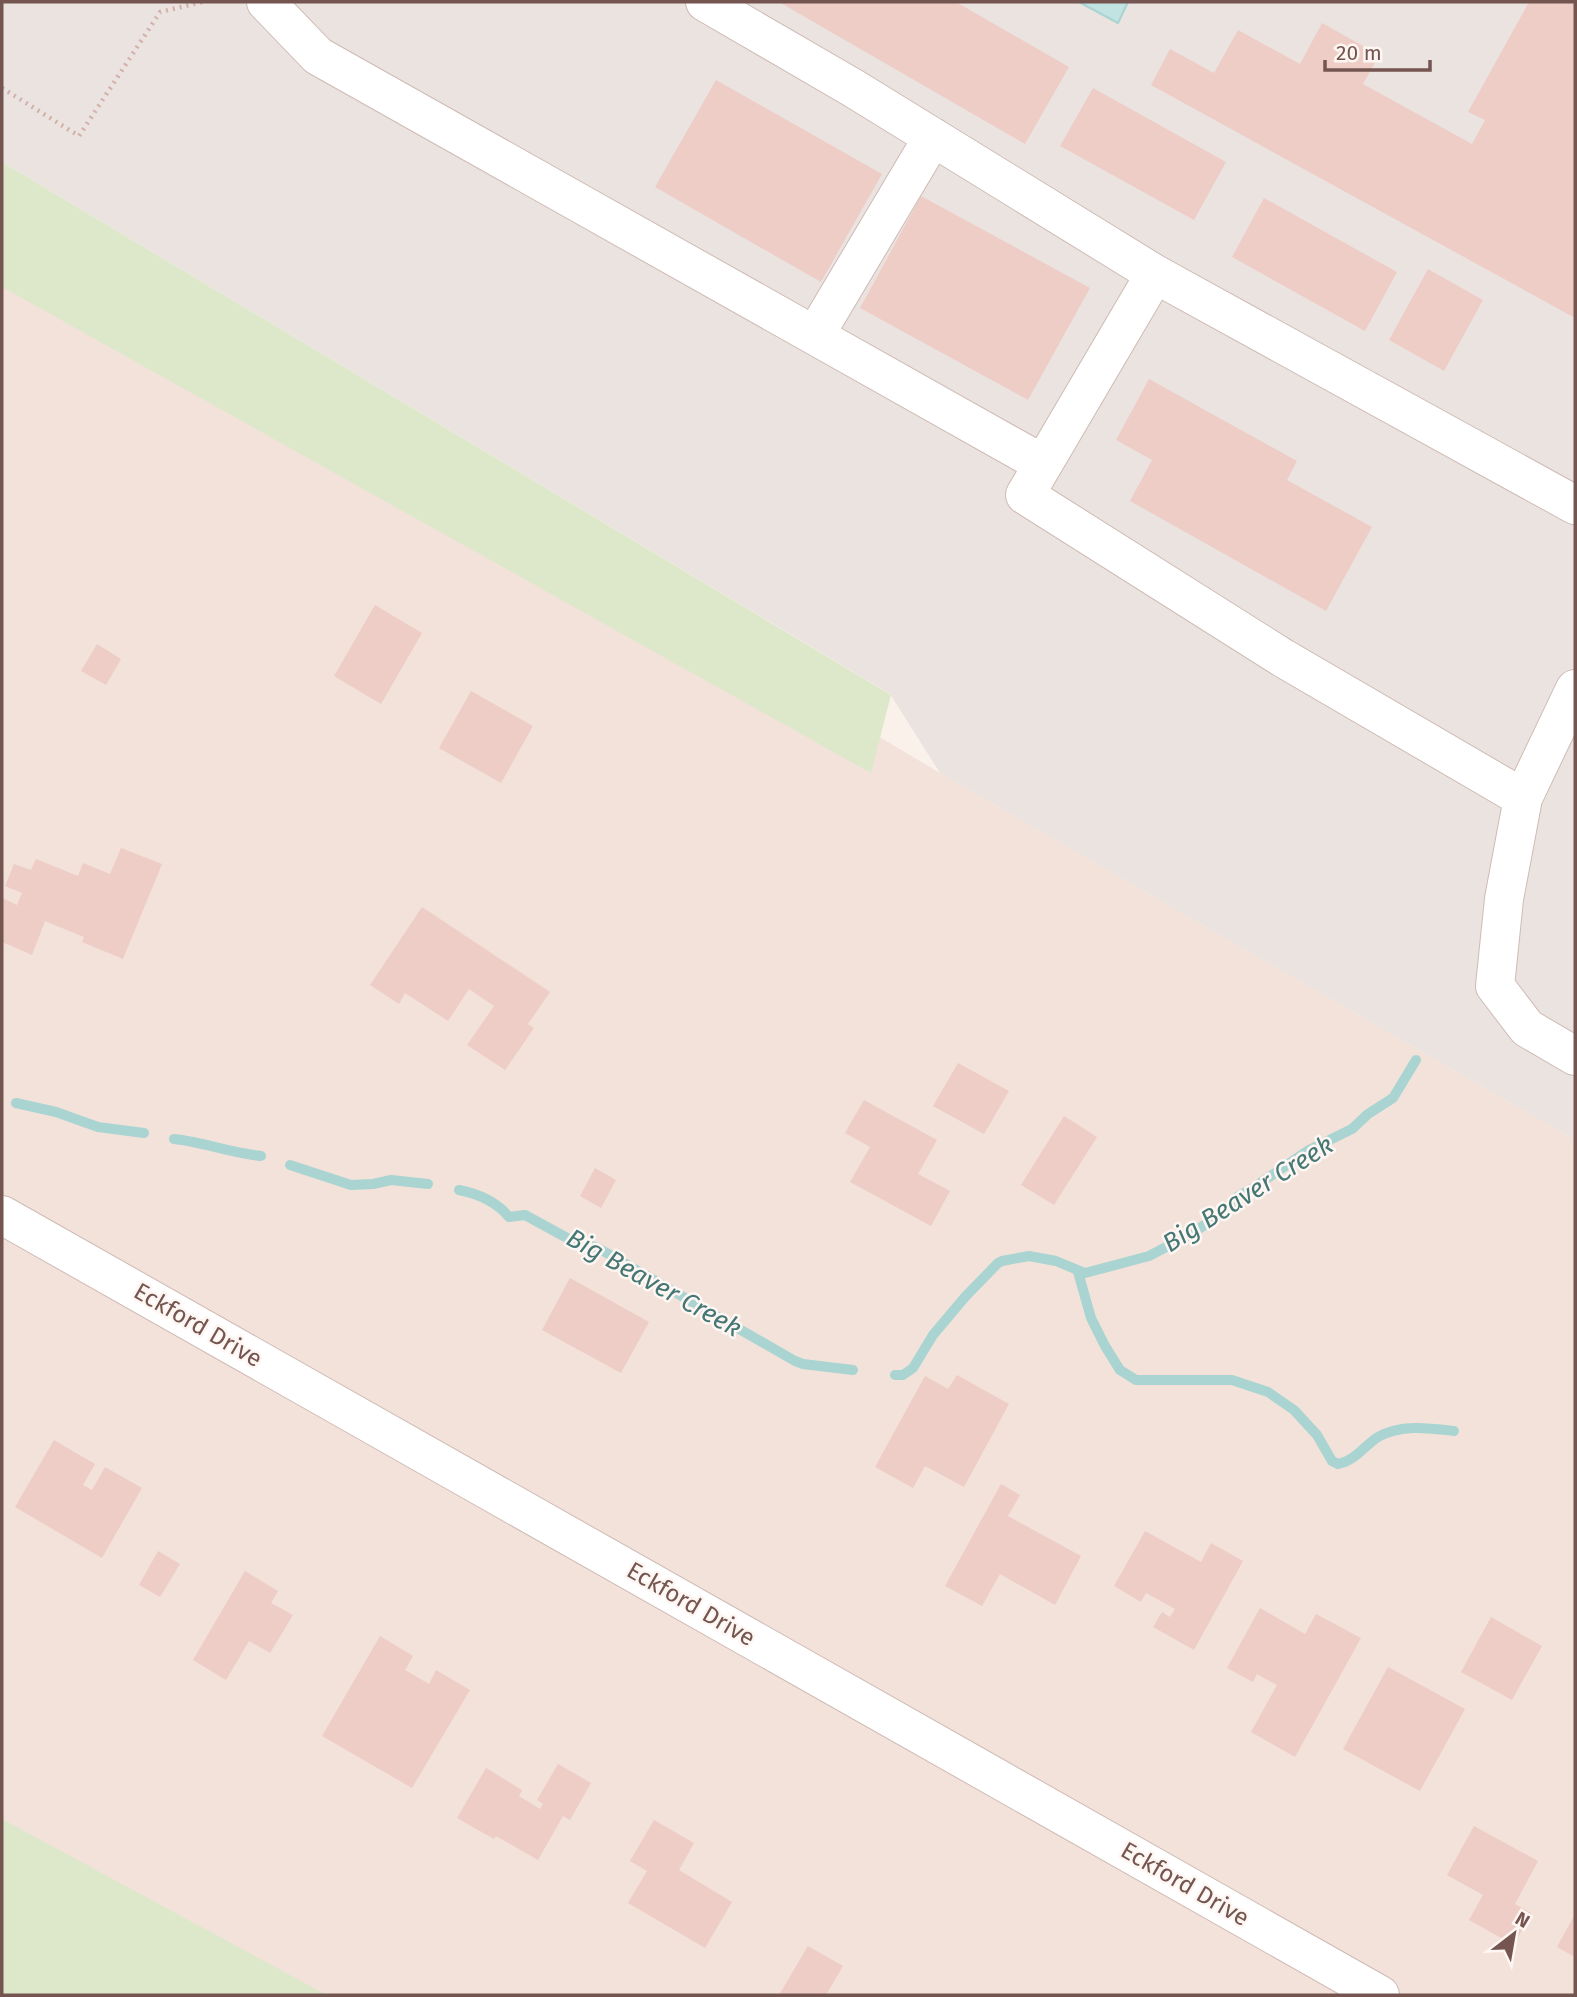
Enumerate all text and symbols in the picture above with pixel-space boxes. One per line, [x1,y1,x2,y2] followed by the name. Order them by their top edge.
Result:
[1325,28,1430,72] scale bar
[1336,40,1382,66] text: 20 m
[1157,1129,1339,1259] water label: Big Beaver Creek
[561,1222,747,1344] water label: Big Beaver Creek
[129,1277,267,1373] street label: Eckford Drive
[622,1556,760,1652] street label: Eckford Drive
[1116,1836,1254,1932] street label: Eckford Drive
[1479,1899,1549,1969] north arrow
[1511,1907,1534,1933] text: N

